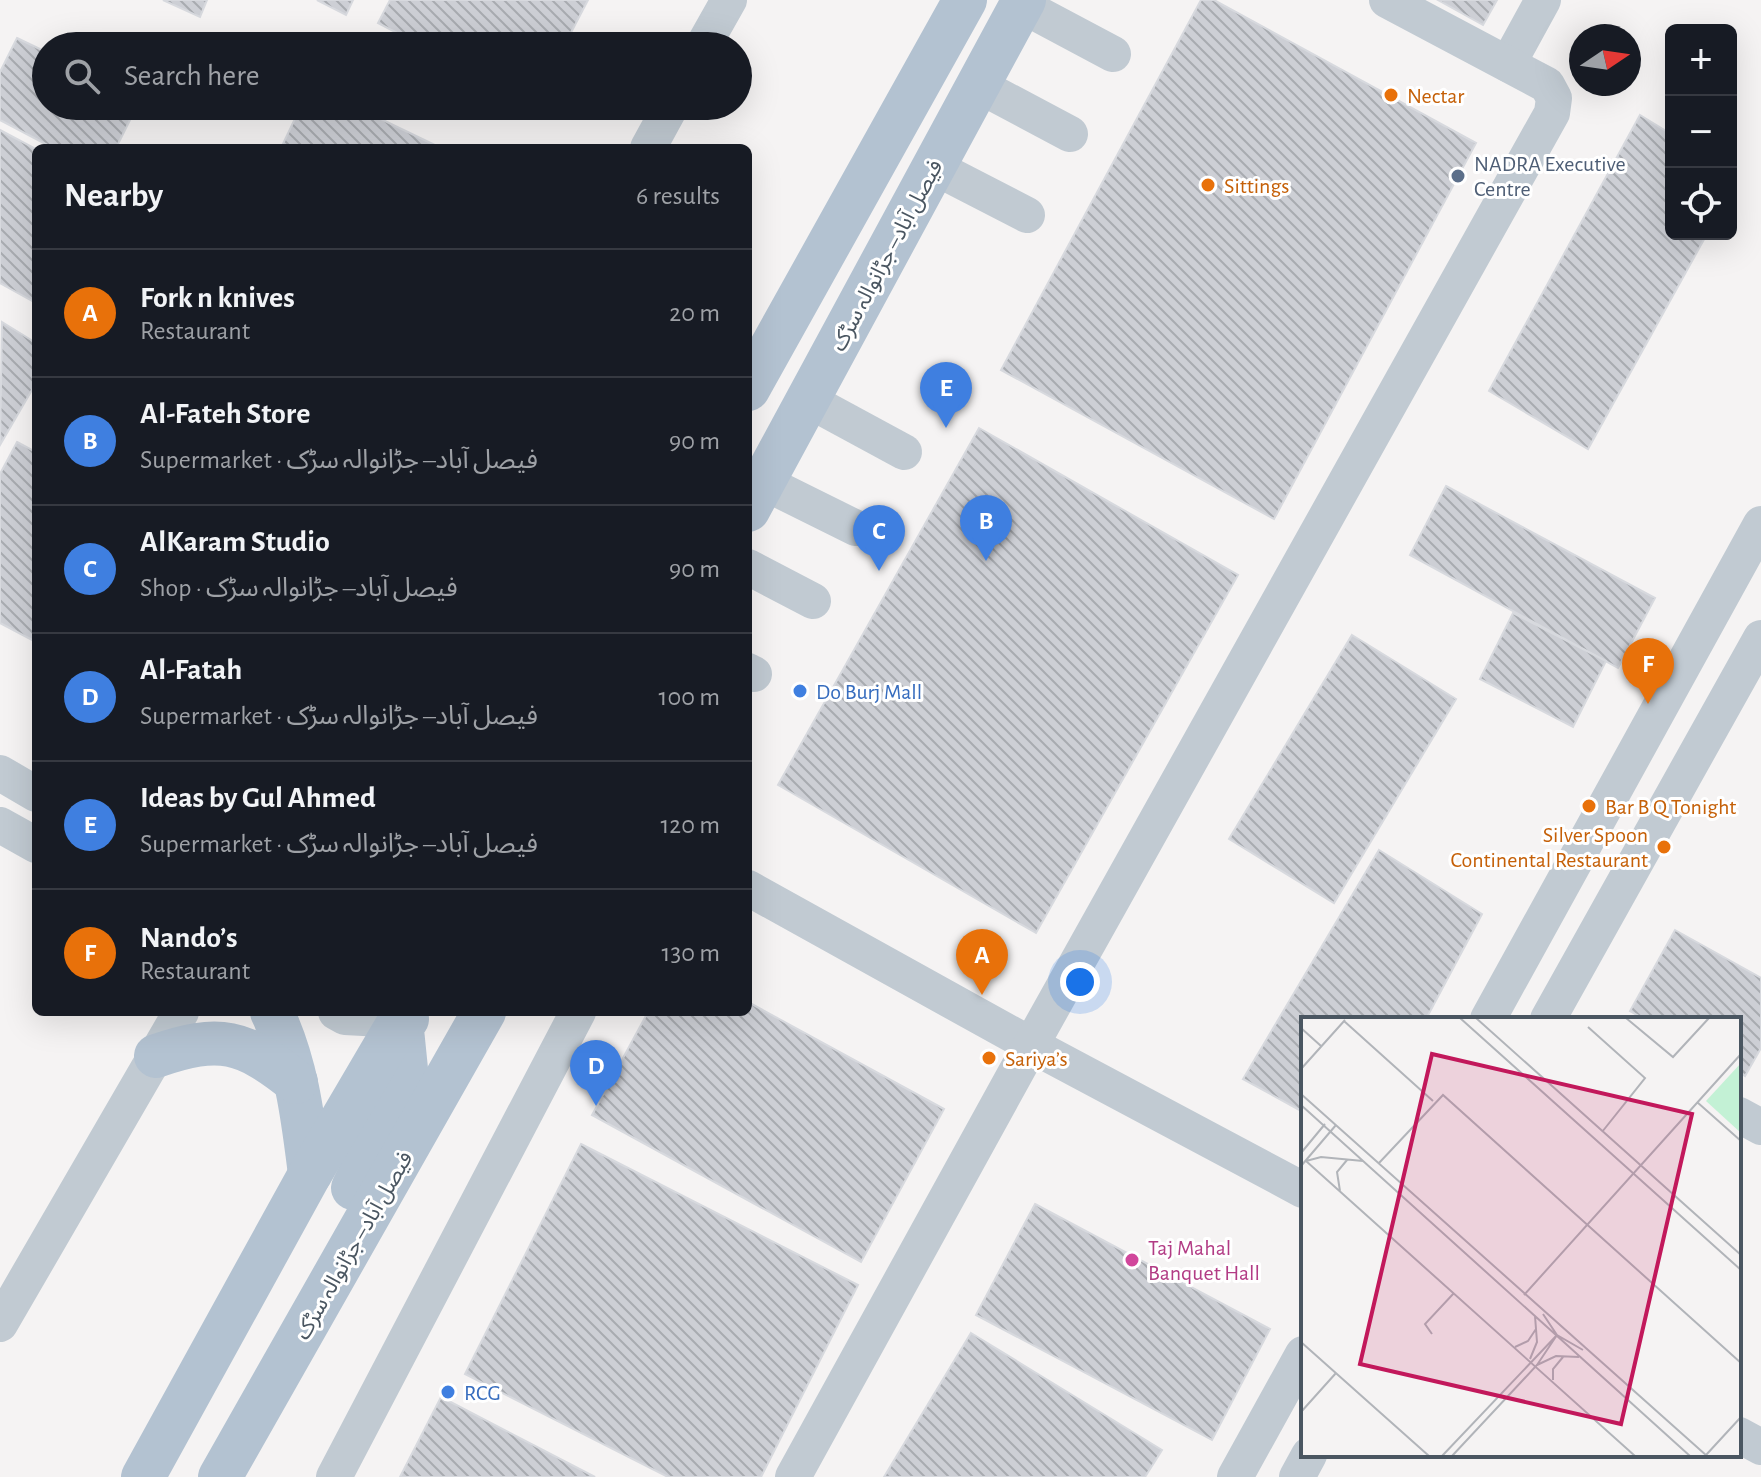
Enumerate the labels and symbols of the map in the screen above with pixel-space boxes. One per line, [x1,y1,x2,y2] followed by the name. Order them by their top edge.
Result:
[1569,24,1641,96] north arrow
[1407,85,1464,107] place label: Nectar
[1382,86,1400,104] marker: Nectar
[1474,153,1626,200] place label: NADRA Executive Centre
[826,156,947,355] street label: فیصل آباد– جڑانوالہ سڑک
[1449,167,1467,185] marker: NADRA Executive Centre
[1224,175,1289,197] place label: Sittings
[1199,176,1217,194] marker: Sittings
[920,362,972,428] pin: E
[960,495,1012,561] pin: B
[853,505,905,571] pin: C
[1622,638,1674,704] pin: F
[816,681,922,703] place label: Do Burj Mall
[791,682,809,700] marker: Do Burj Mall
[1605,796,1736,818] place label: Bar B Q Tonight
[1580,797,1598,815] marker: Bar B Q Tonight
[1451,824,1648,871] place label: Silver Spoon Continental Restaurant
[1655,838,1673,856] marker: Silver Spoon Continental Restaurant
[956,929,1008,995] pin: A
[1060,962,1100,1002] your location
[1301,1017,1741,1457] inset map
[570,1040,622,1106] pin: D
[1005,1048,1068,1070] place label: Sariya’s
[980,1049,998,1067] marker: Sariya’s
[290,1147,417,1344] street label: فیصل آباد– جڑانوالہ سڑک
[1148,1237,1260,1284] place label: Taj Mahal Banquet Hall
[1123,1251,1141,1269] marker: Taj Mahal Banquet Hall
[464,1382,501,1404] place label: RCG
[439,1383,457,1401] marker: RCG

